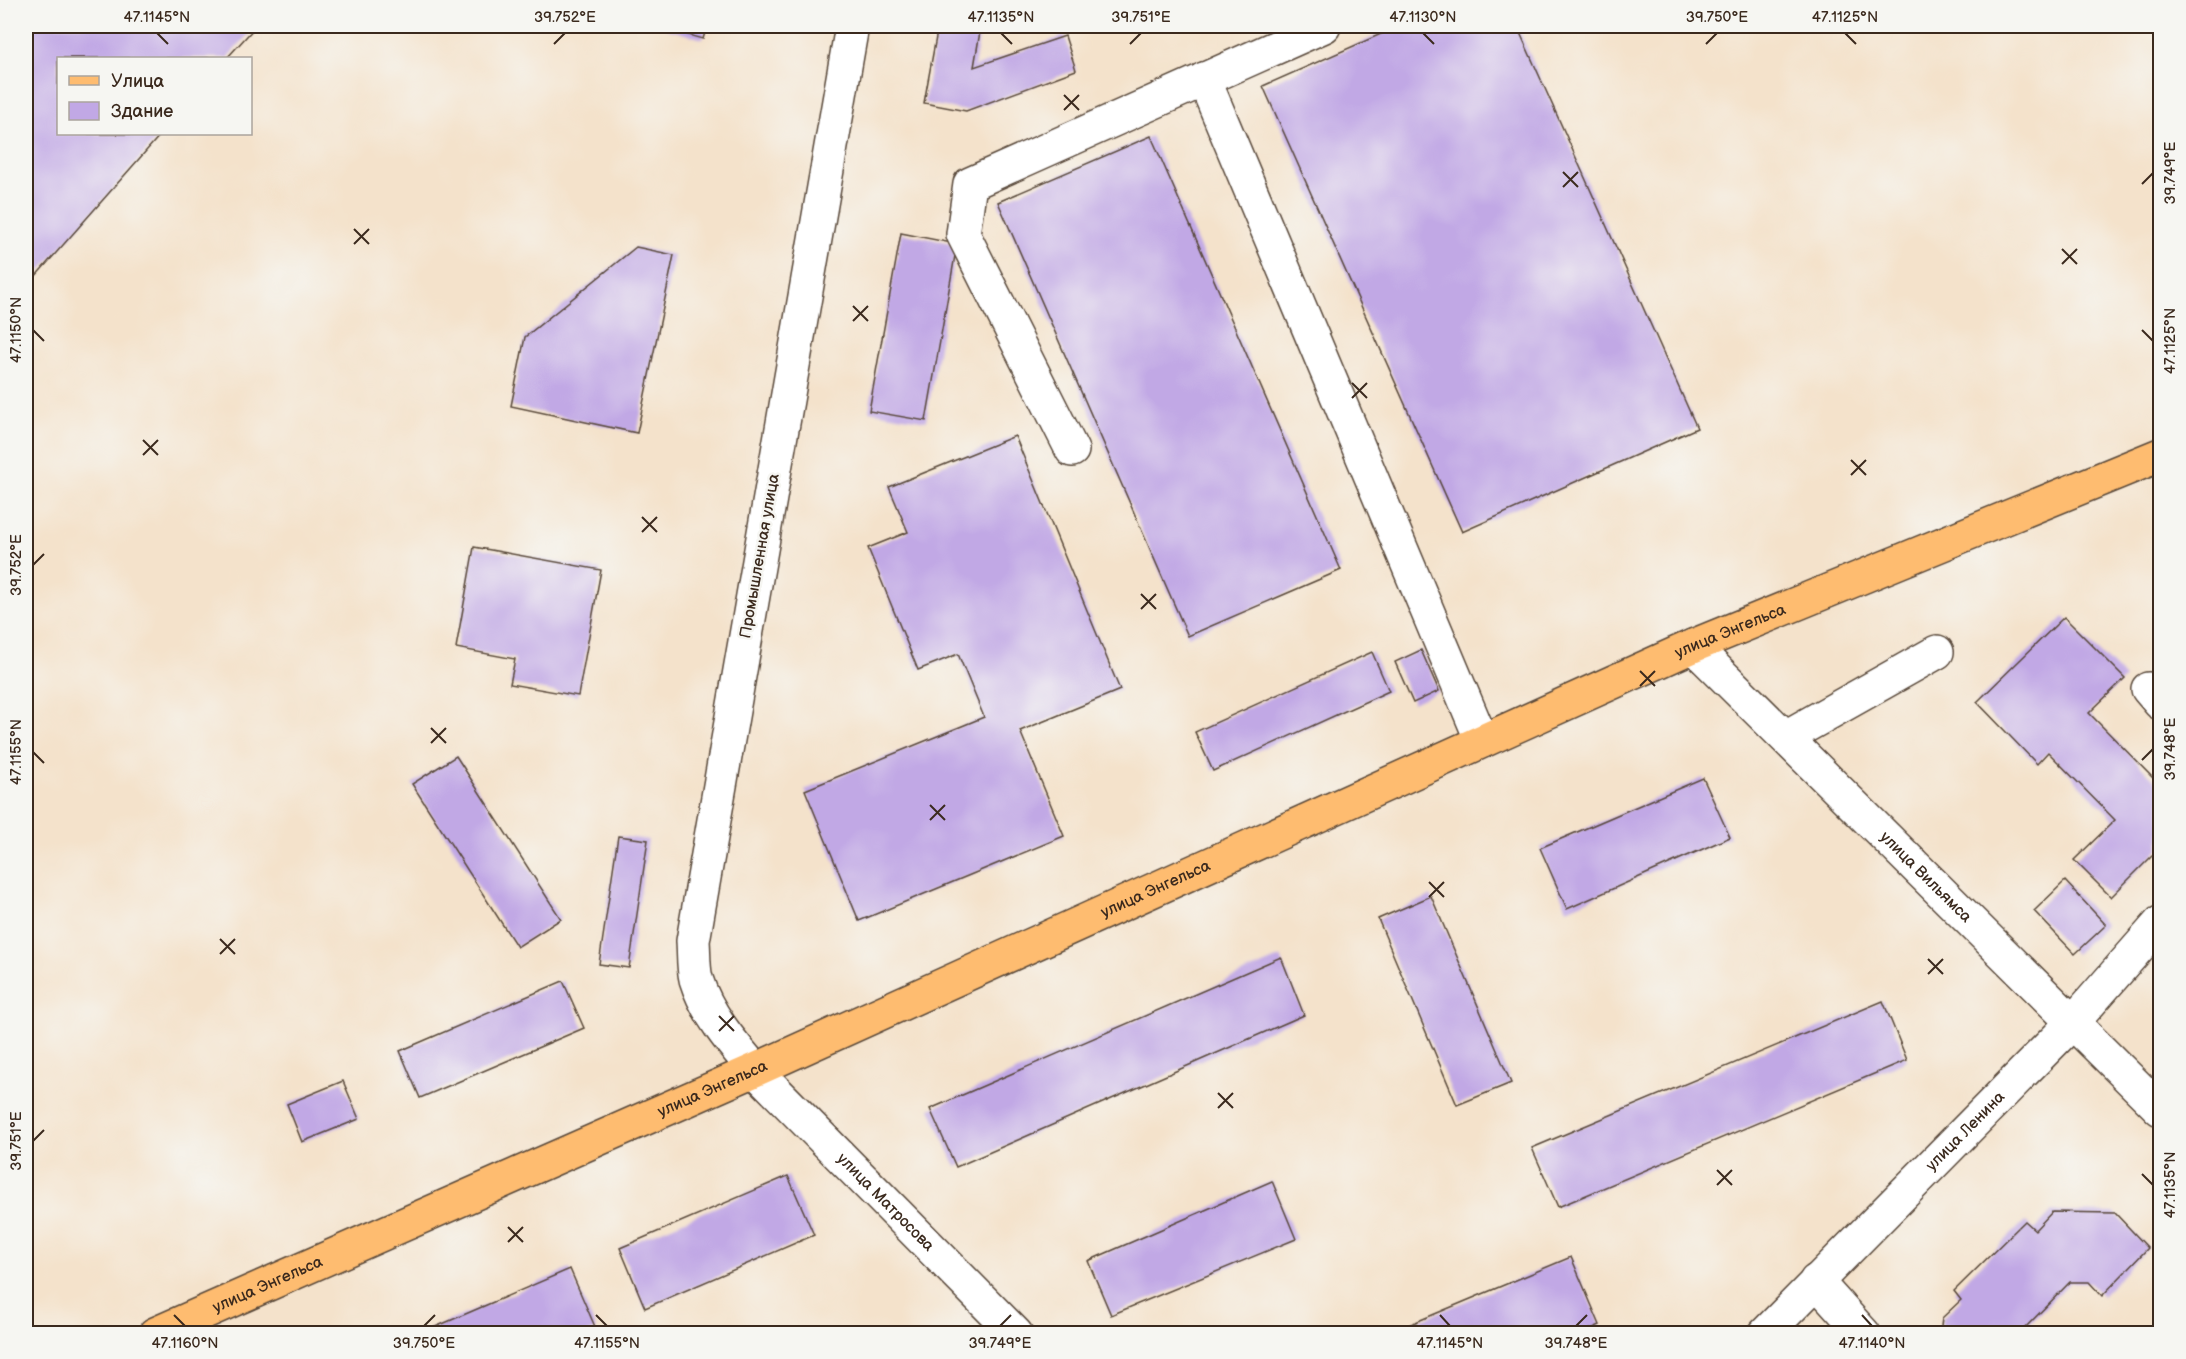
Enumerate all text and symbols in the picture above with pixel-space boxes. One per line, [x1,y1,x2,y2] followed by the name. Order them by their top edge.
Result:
[124,8,190,27] text: 47.1145°N
[534,8,596,27] text: 39.752°E
[968,8,1034,27] text: 47.1135°N
[1111,8,1171,27] text: 39.751°E
[1389,8,1457,27] text: 47.1130°N
[1686,8,1748,27] text: 39.750°E
[1812,8,1878,27] text: 47.1125°N
[57,57,252,135] legend
[111,71,165,92] text: Улица
[111,101,173,122] text: Здание
[2161,141,2180,204] text: 39.749°E
[7,297,26,363] text: 47.1150°N
[2161,308,2180,374] text: 47.1125°N
[736,472,784,640] street label: Промышленная улица
[7,534,26,596] text: 39.752°E
[1672,599,1789,662] street label: улица Энгельса
[2161,717,2180,780] text: 39.748°E
[7,719,26,785] text: 47.1155°N
[1876,827,1976,927] street label: улица Вильямса
[1098,856,1214,922] street label: улица Энгельса
[655,1056,771,1121] street label: улица Энгельса
[1922,1087,2009,1175] street label: улица Ленина
[7,1111,26,1171] text: 39.751°E
[833,1149,939,1256] street label: улица Матросова
[2161,1152,2180,1218] text: 47.1135°N
[210,1252,326,1317] street label: улица Энгельса
[151,1334,219,1353] text: 47.1160°N
[393,1334,455,1353] text: 39.750°E
[574,1334,640,1353] text: 47.1155°N
[969,1334,1032,1353] text: 39.749°E
[1417,1334,1483,1353] text: 47.1145°N
[1545,1334,1608,1353] text: 39.748°E
[1838,1334,1906,1353] text: 47.1140°N

